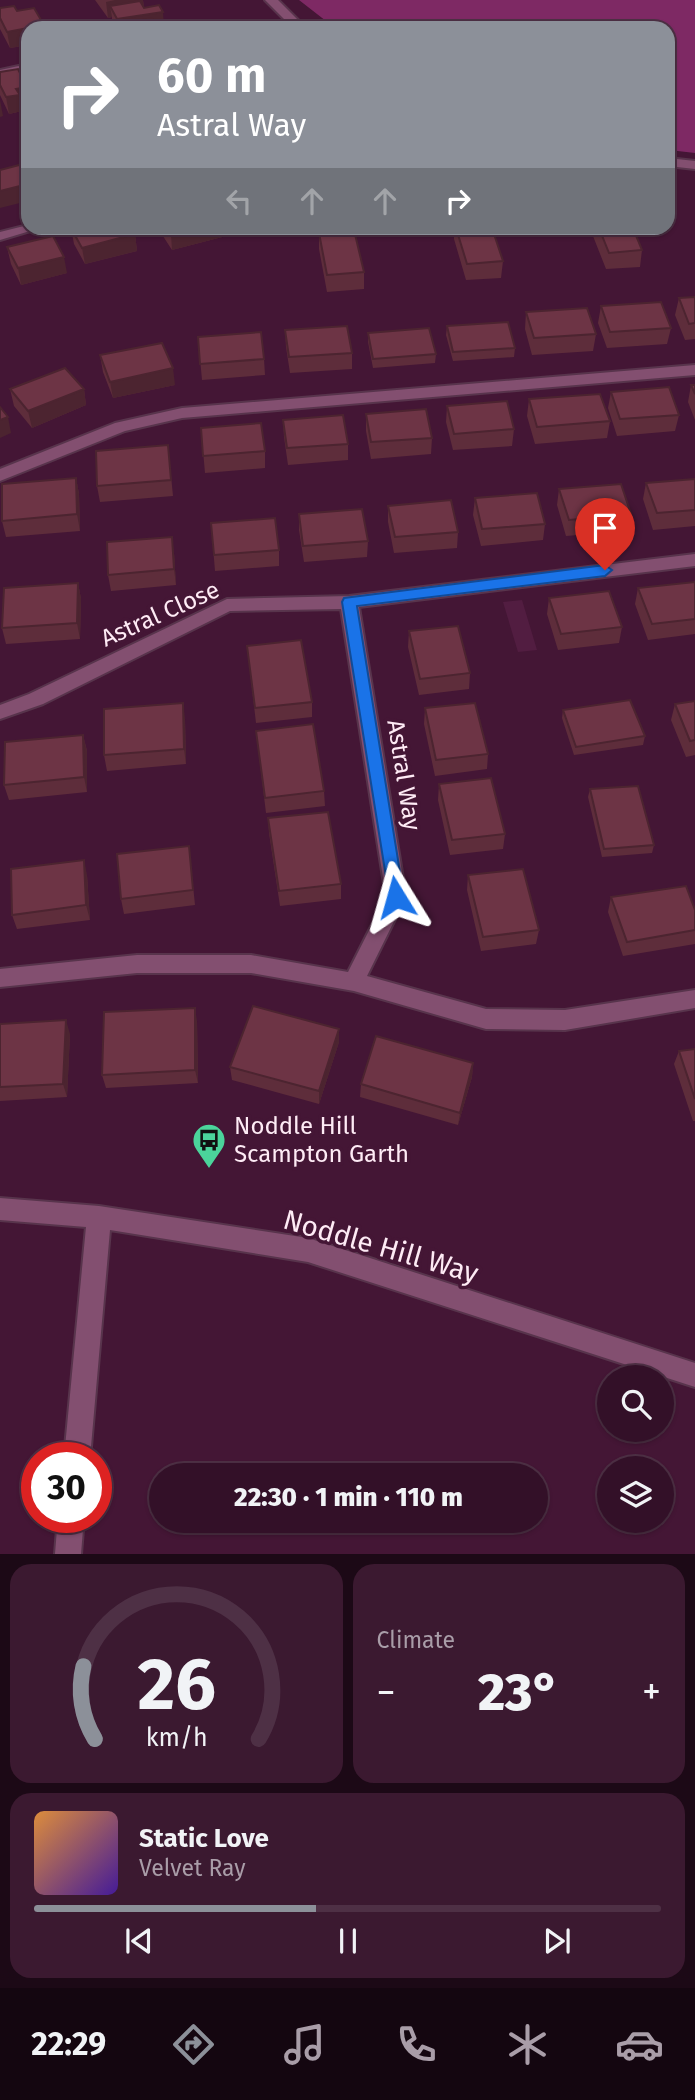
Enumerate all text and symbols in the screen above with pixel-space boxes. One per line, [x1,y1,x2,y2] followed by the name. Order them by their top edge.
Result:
[157,46,266,105] text: 60 m
[42,49,133,140] icon: right
[157,106,306,144] text: Astral Way
[220,182,258,220] icon: left
[293,182,331,220] icon: ahead
[366,182,404,220] icon: ahead
[439,182,477,220] icon: right
[575,498,635,570] pin
[586,509,624,547] icon: arrive
[96,575,224,653] street label: Astral Close
[381,718,427,833] street label: Astral Way
[359,860,433,934] position arrow
[234,1112,409,1168] place label: Noddle Hill Scampton Garth
[190,1121,228,1170] bus stop icon: Noddle Hill Scampton Garth
[280,1203,482,1290] street label: Noddle Hill Way
[597,1365,674,1533] map controls
[597,1365,674,1442] button: search
[21,1442,112,1533] speed limit sign: 30
[597,1456,674,1533] button: layers
[234,1482,463,1513] text: 22:30 · 1 min · 110 m
[377,1626,455,1654] text: Climate
[137,1642,216,1729] text: 26
[478,1661,559,1724] text: 23°
[377,1669,396,1715] text: −
[642,1669,661,1715] text: +
[145,1723,207,1753] text: km/h
[139,1823,269,1854] text: Static Love
[139,1854,246,1882] text: Velvet Ray
[120,1922,158,1960] icon: previous
[329,1922,367,1960] icon: pause
[538,1922,576,1960] icon: next
[169,2020,218,2069] icon: directions
[280,2020,329,2069] icon: music
[392,2020,441,2069] icon: phone
[503,2020,552,2069] icon: climate
[615,2020,664,2069] icon: car
[31,2025,106,2063] text: 22:29

